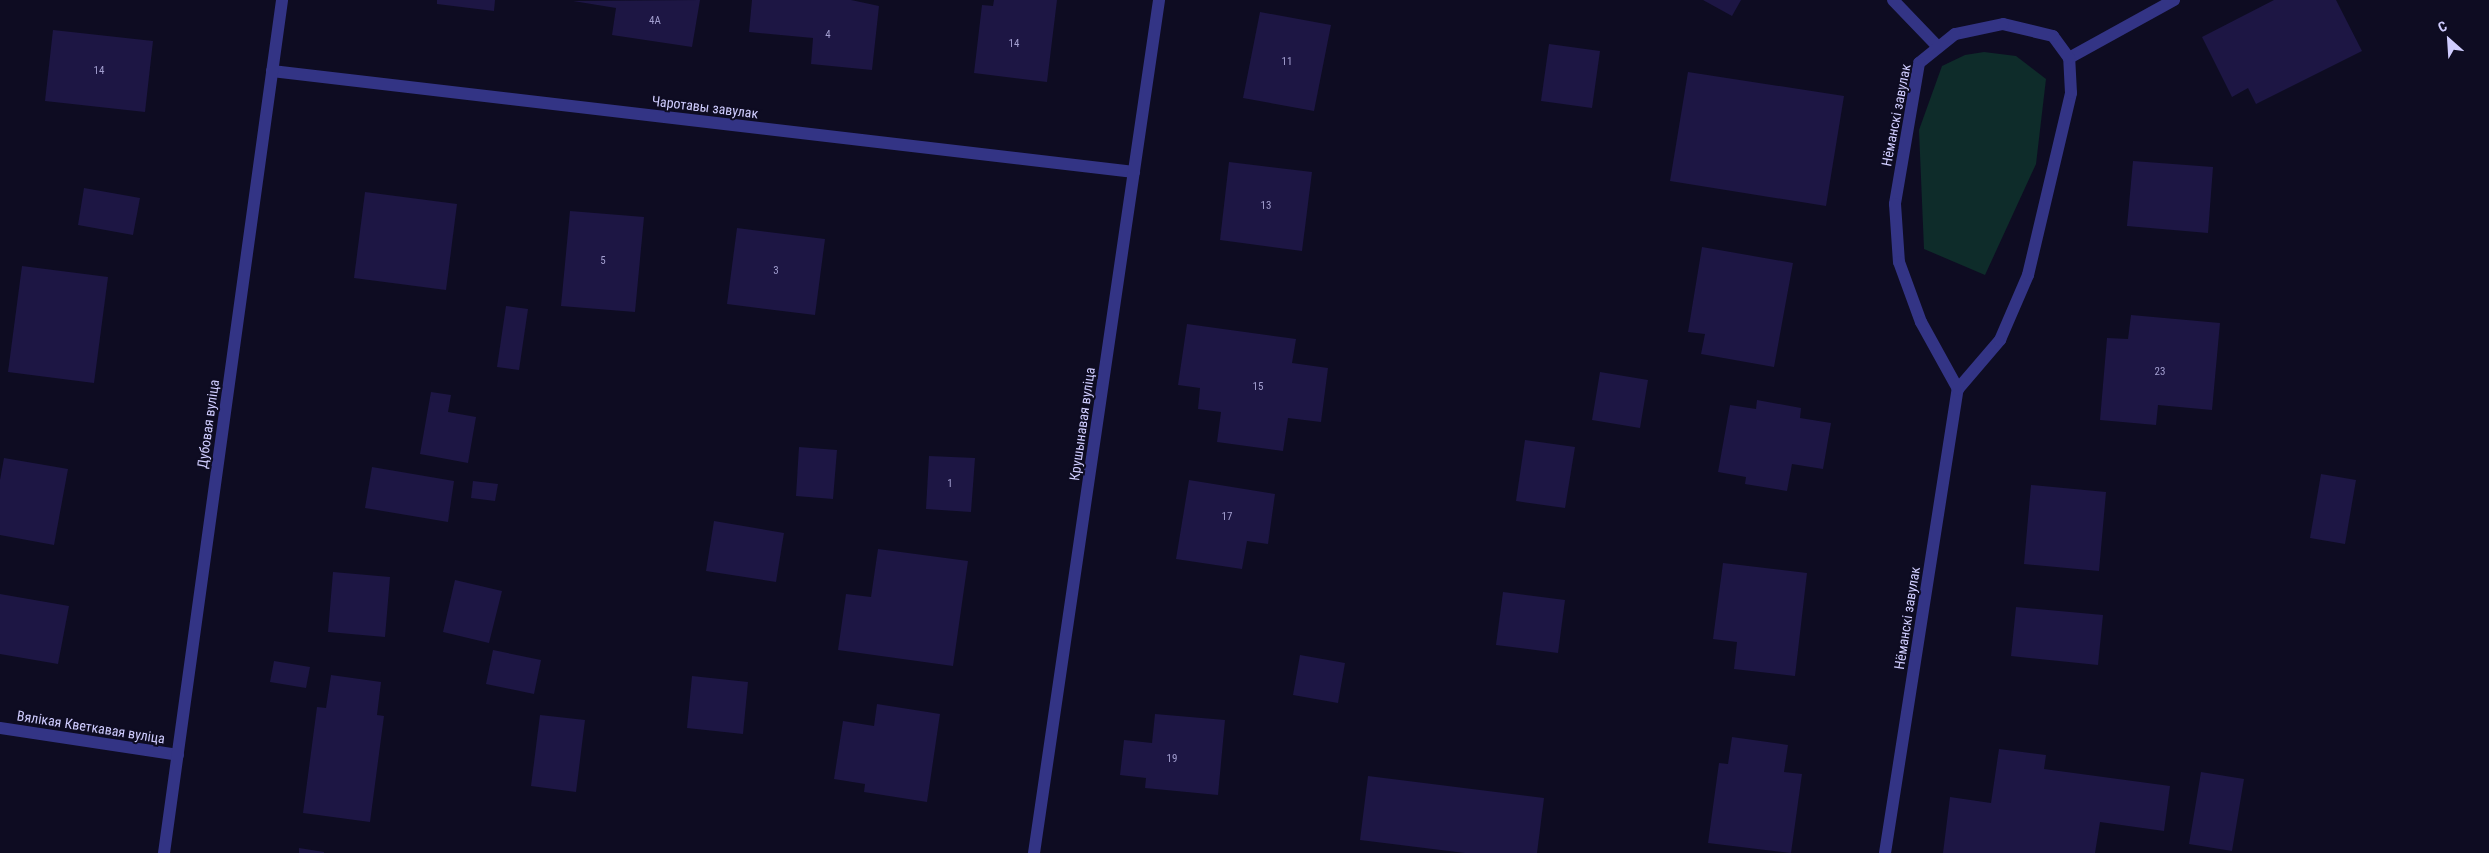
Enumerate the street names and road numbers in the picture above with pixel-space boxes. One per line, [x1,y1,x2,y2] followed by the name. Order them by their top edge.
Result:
[1878,62,1914,168] street label: Нёманскі завулак
[651,92,759,122] street label: Чаротавы завулак
[1066,366,1098,482] street label: Крушынавая вуліца
[193,378,223,470] street label: Дубовая вуліца
[1891,565,1923,671] street label: Нёманскі завулак
[16,707,166,747] street label: Вялікая Кветкавая вуліца

